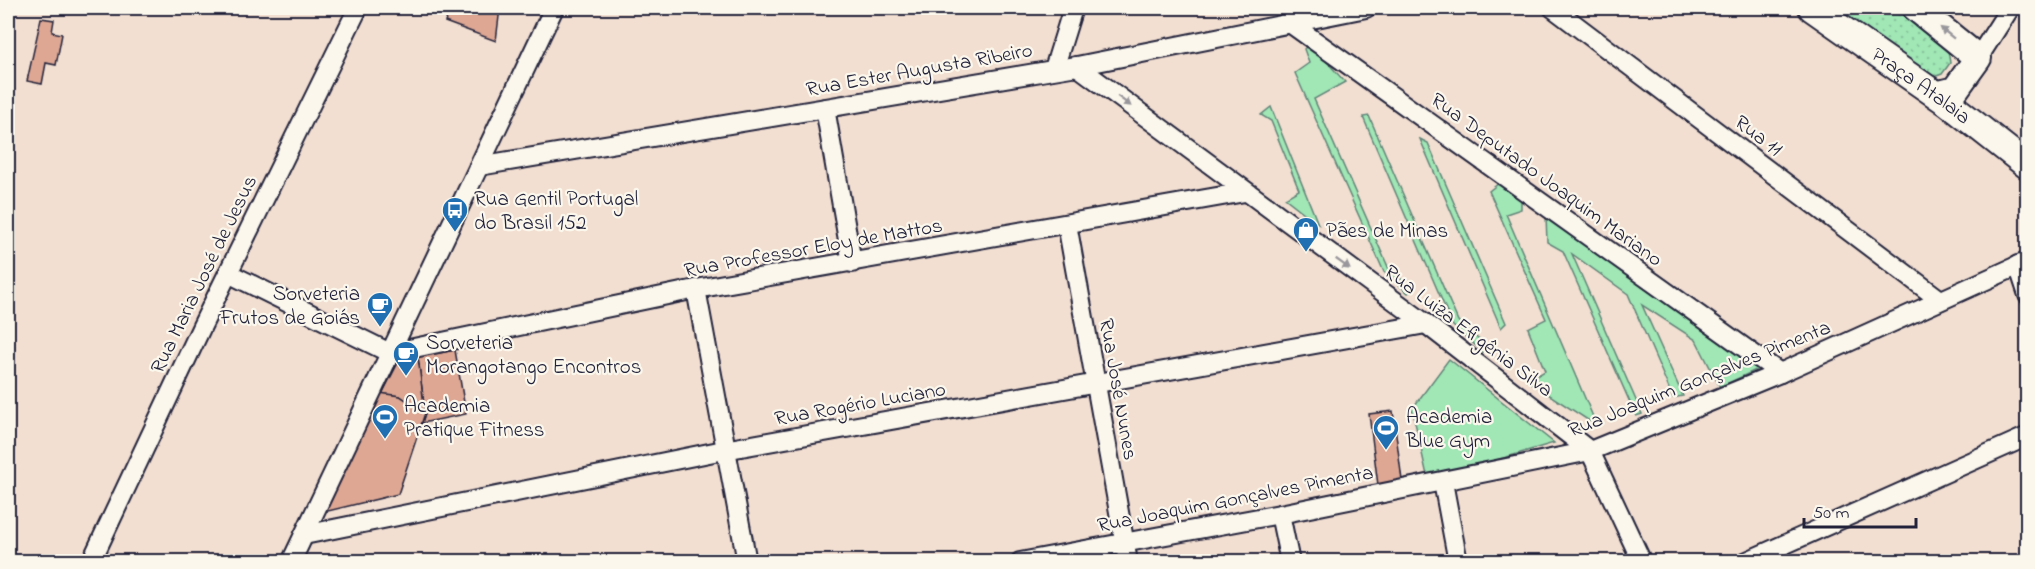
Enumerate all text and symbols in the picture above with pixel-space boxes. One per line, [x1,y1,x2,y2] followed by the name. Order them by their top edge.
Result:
[1939,26,1955,39] one-way arrow
[804,36,1035,108] street label: Rua Ester Augusta Ribeiro
[1865,41,1977,133] street label: Praça Atalaia
[1424,86,1668,275] street label: Rua Deputado Joaquim Mariano
[1115,95,1131,107] one-way arrow
[1727,109,1788,165] street label: Rua 11
[144,171,266,379] street label: Rua Maria José de Jesus
[474,185,638,239] place label: Rua Gentil Portugal do Brasil 152
[440,195,470,233] bus stop icon: Rua Gentil Portugal do Brasil 152
[682,211,945,288] street label: Rua Professor Eloy de Mattos
[1291,215,1321,253] shop icon: Pães de Minas
[1326,217,1448,247] place label: Pães de Minas
[1336,257,1351,269] one-way arrow
[1376,258,1559,407] street label: Rua Luiza Efigênia Silva
[219,280,360,334] place label: Sorveteria Frutos de Goiás
[365,290,395,328] cafe icon: Sorveteria Frutos de Goiás
[1564,313,1835,446] street label: Rua Joaquim Gonçalves Pimenta
[1090,316,1144,462] street label: Rua José Nunes
[426,329,641,385] place label: Sorveteria Morangotango Encontros
[391,339,421,377] cafe icon: Sorveteria Morangotango Encontros
[772,375,949,437] street label: Rua Rogério Luciano
[404,392,545,446] place label: Academia Pratique Fitness
[370,402,400,440] sports icon: Academia Pratique Fitness
[1405,403,1492,459] place label: Academia Blue Gym
[1371,413,1401,451] sports icon: Academia Blue Gym
[1095,458,1376,541] street label: Rua Joaquim Gonçalves Pimenta
[1804,491,1916,529] scale bar
[1813,501,1850,527] text: 50 m

